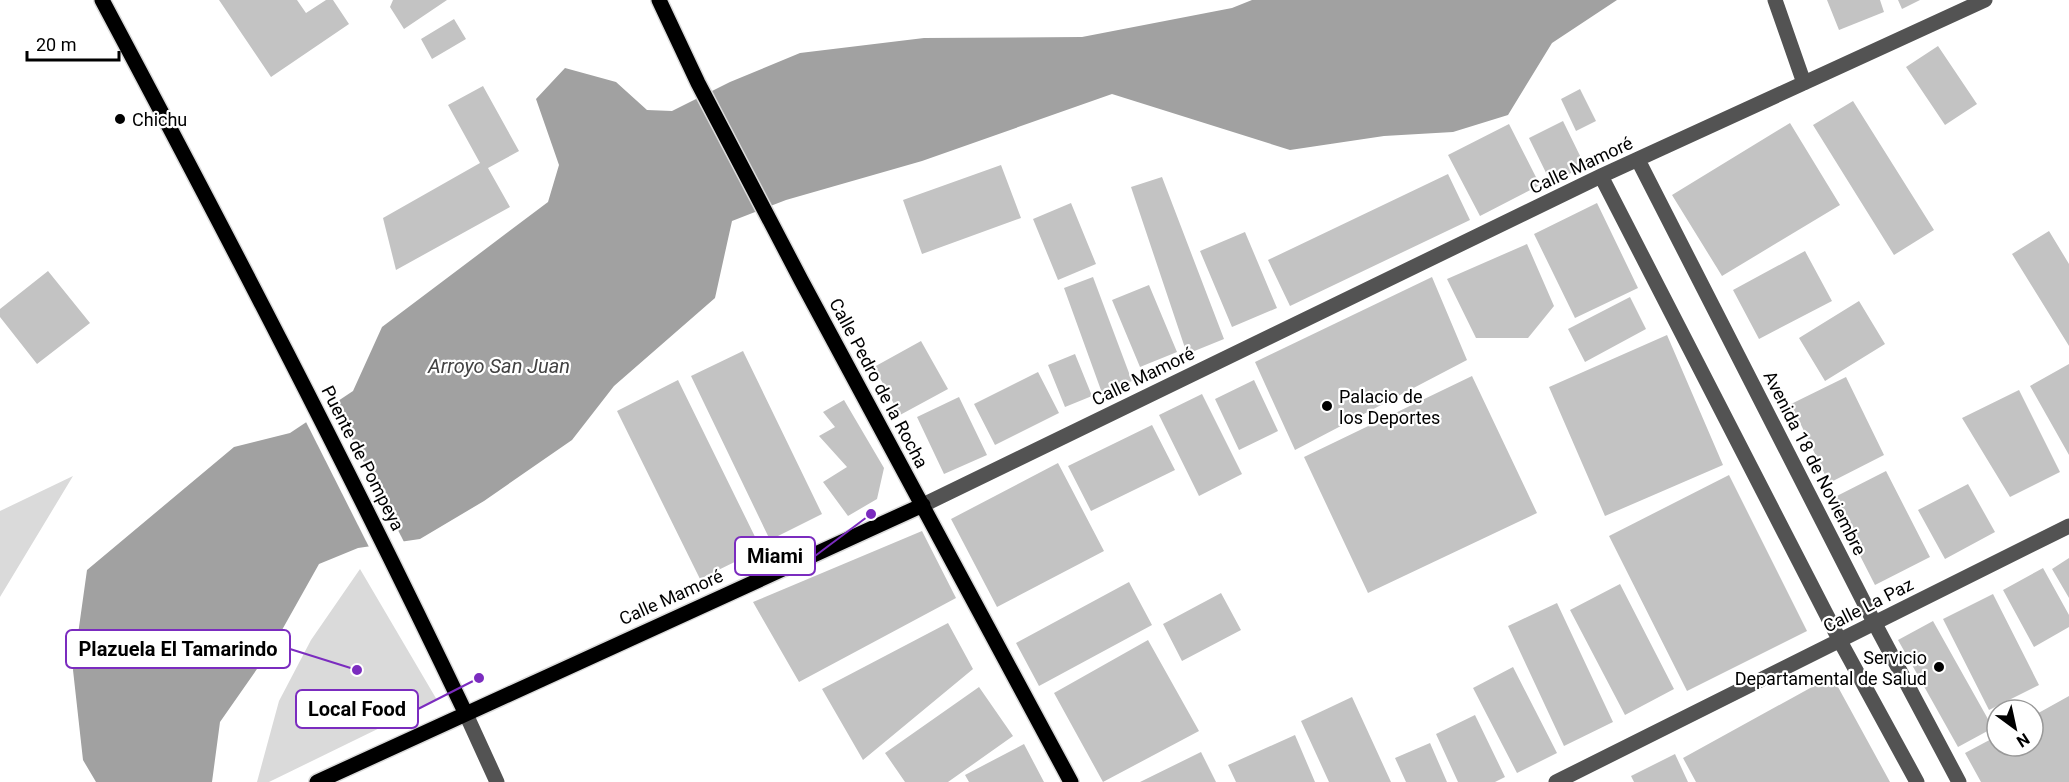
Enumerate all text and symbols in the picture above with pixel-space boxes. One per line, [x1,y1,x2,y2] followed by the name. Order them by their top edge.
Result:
[27,24,118,62] scale bar
[36,34,76,55] text: 20 m
[132,109,187,130] place label: Chichu
[113,112,127,126] marker: Chichu
[1526,132,1636,198] street label: Calle Mamoré
[825,295,933,471] street label: Calle Pedro de la Rocha
[1088,342,1198,410] street label: Calle Mamoré
[427,354,570,378] water label: Arroyo San Juan
[1759,367,1871,559] street label: Avenida 18 de Noviembre
[317,382,409,534] street label: Puente de Pompeya
[1339,386,1440,428] place label: Palacio de los Deportes
[1320,399,1334,413] marker: Palacio de los Deportes
[735,537,815,575] callout: Miami
[747,544,803,568] text: Miami
[616,565,726,629] street label: Calle Mamoré
[1819,573,1917,637] street label: Calle La Paz
[66,630,290,668] callout: Plazuela El Tamarindo
[78,637,278,661] text: Plazuela El Tamarindo
[1735,647,1927,689] place label: Servicio Departamental de Salud
[1932,660,1946,674] marker: Servicio Departamental de Salud
[296,690,418,728] callout: Local Food
[308,697,406,721] text: Local Food
[1985,698,2045,758] north arrow
[2013,729,2033,751] text: N

